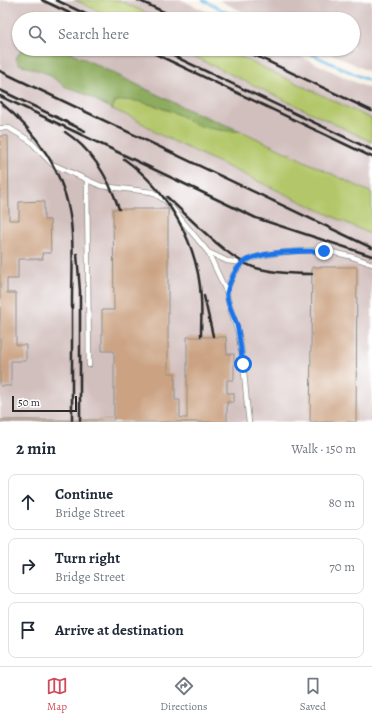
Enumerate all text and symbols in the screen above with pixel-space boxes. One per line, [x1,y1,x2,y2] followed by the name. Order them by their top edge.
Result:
[12,12,360,56] search box
[26,23,48,45] icon: search
[58,24,129,44] text: Search here
[315,242,333,260] route end
[234,355,252,373] route start
[12,394,77,413] scale bar
[18,395,40,410] text: 50 m
[16,437,56,460] text: 2 min
[291,440,356,457] text: Walk · 150 m
[55,484,113,504] text: Continue
[17,491,39,513] icon: ahead
[328,494,355,511] text: 80 m
[55,504,125,521] text: Bridge Street
[55,548,120,568] text: Turn right
[17,555,39,577] icon: right
[329,558,355,575] text: 70 m
[55,568,125,585] text: Bridge Street
[17,619,39,641] icon: arrive
[55,620,184,640] text: Arrive at destination
[46,675,68,714] tab: Map
[160,675,208,714] tab: Directions
[300,675,326,714] tab: Saved

